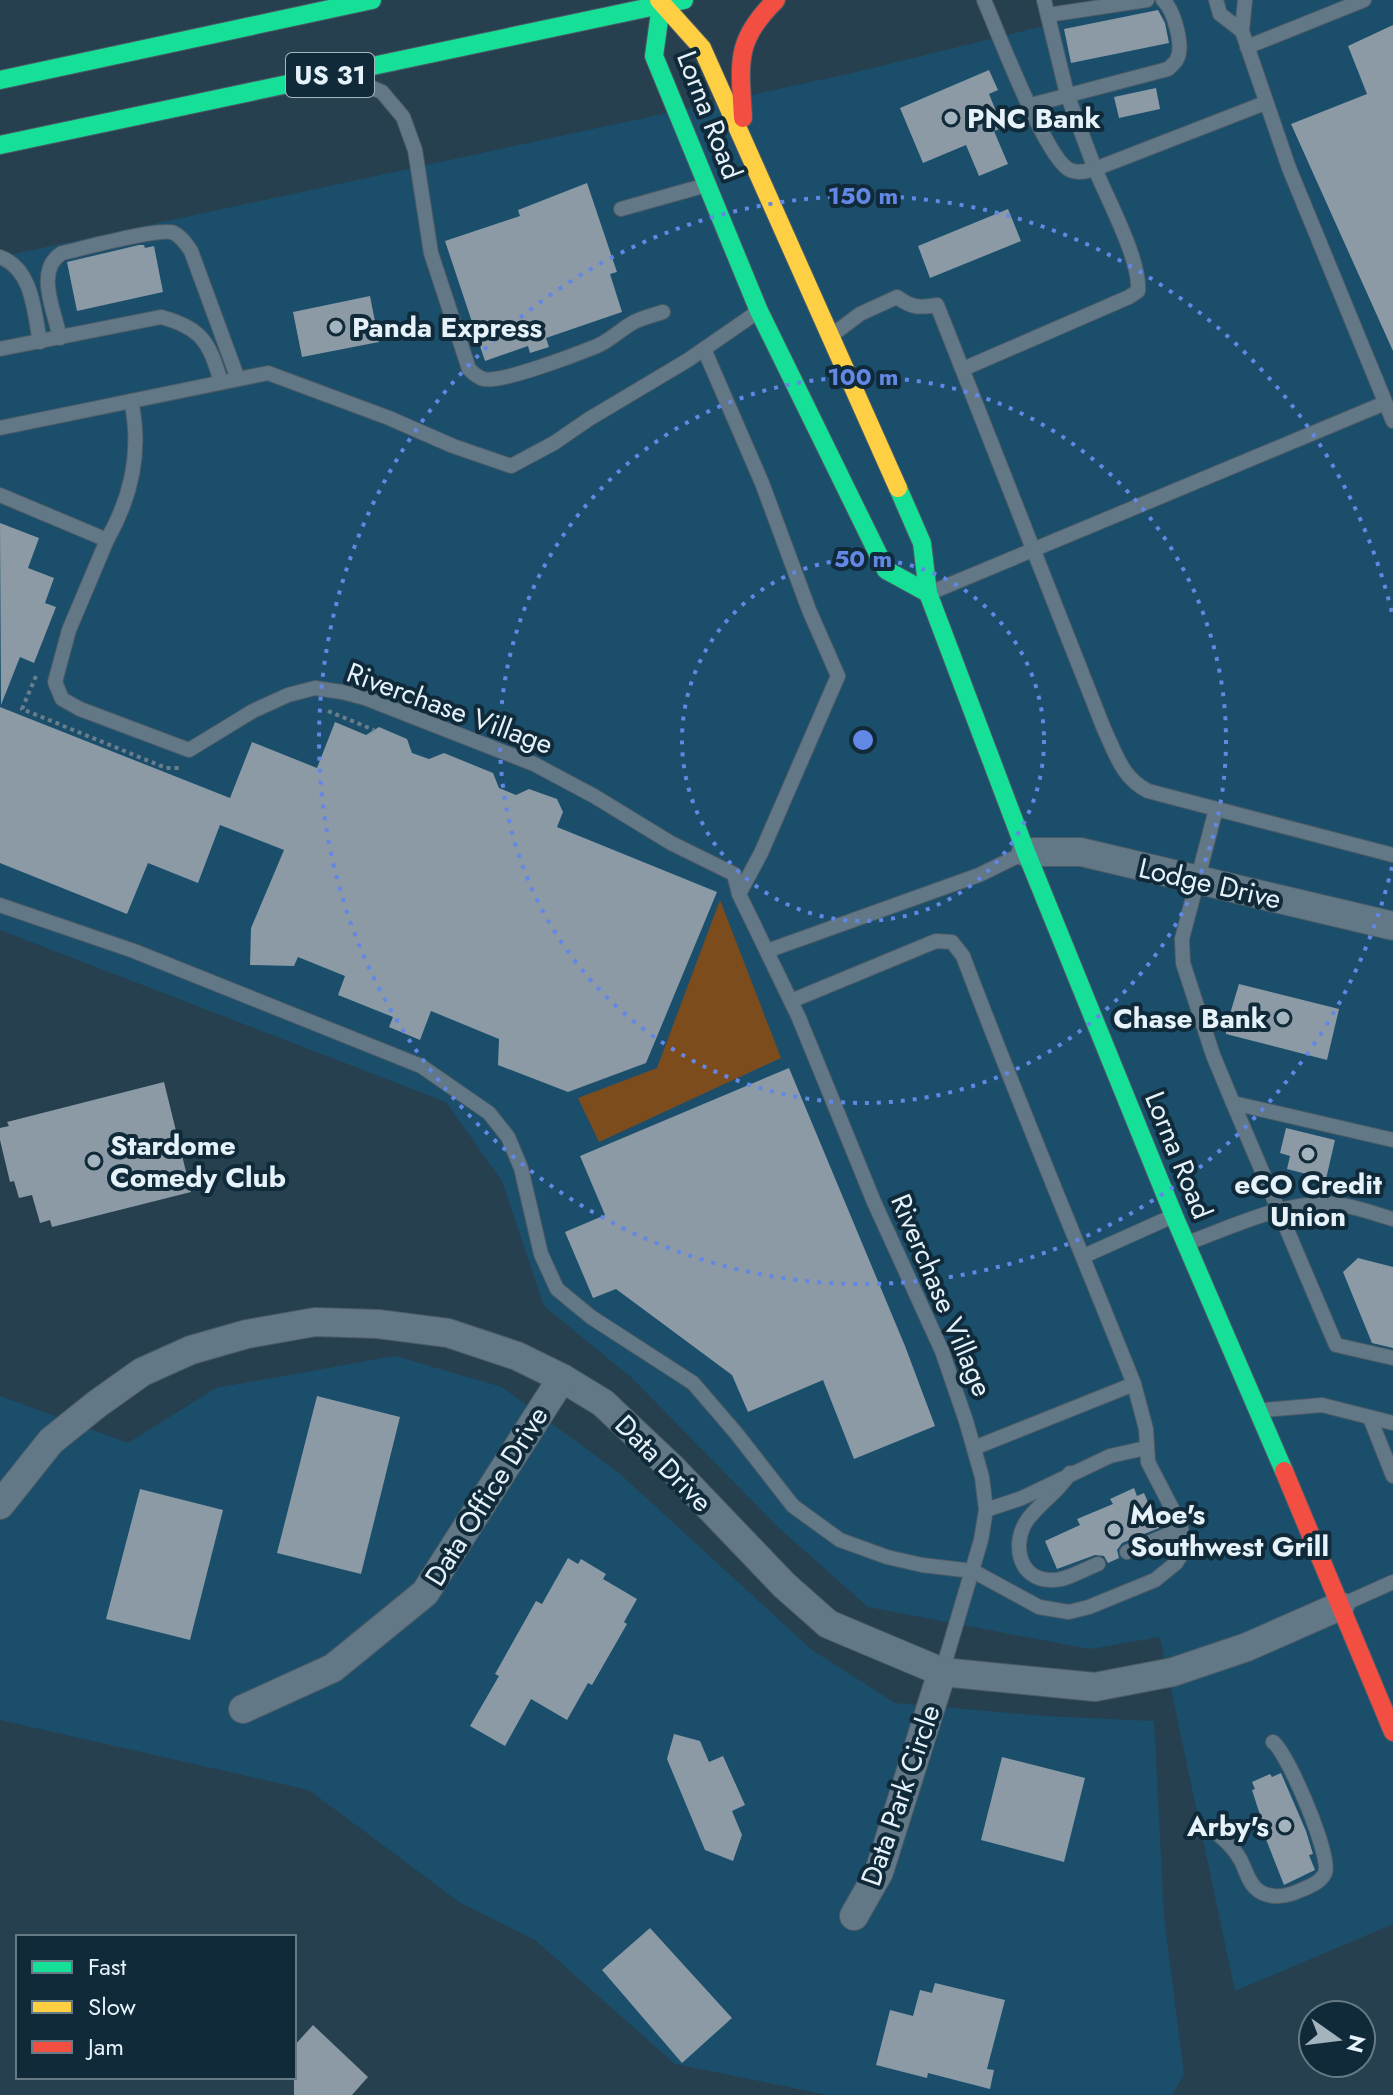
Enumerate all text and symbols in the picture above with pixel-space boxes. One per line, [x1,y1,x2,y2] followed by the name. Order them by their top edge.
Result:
[666,45,753,185] street label: Lorna Road
[286,53,374,97] road number: US 31
[967,98,1101,139] place label: PNC Bank
[942,109,960,127] marker: PNC Bank
[828,178,898,213] text: 150 m
[352,307,543,348] place label: Panda Express
[327,318,345,336] marker: Panda Express
[828,359,898,394] text: 100 m
[834,541,892,576] text: 50 m
[341,652,559,765] street label: Riverchase Village
[849,726,877,754] centre of rings
[1135,847,1285,920] street label: Lodge Drive
[1113,998,1267,1039] place label: Chase Bank
[1274,1009,1292,1027] marker: Chase Bank
[1134,1085,1223,1225] street label: Lorna Road
[110,1125,286,1198] place label: Stardome Comedy Club
[1299,1145,1317,1163] marker: eCO Credit Union
[85,1152,103,1170] marker: Stardome Comedy Club
[1234,1164,1382,1237] place label: eCO Credit Union
[880,1187,1003,1403] street label: Riverchase Village
[415,1398,558,1594] street label: Data Office Drive
[606,1405,722,1521] street label: Data Drive
[1130,1494,1329,1567] place label: Moe's Southwest Grill
[1105,1521,1123,1539] marker: Moe's Southwest Grill
[850,1699,951,1891] street label: Data Park Circle
[1186,1806,1269,1847] place label: Arby's
[1276,1817,1294,1835] marker: Arby's
[16,1935,296,2079] legend
[88,1949,126,1984] text: Fast
[88,1989,136,2024] text: Slow
[1297,1999,1377,2079] north arrow
[85,2029,124,2064] text: Jam
[1339,2031,1374,2056] text: N

